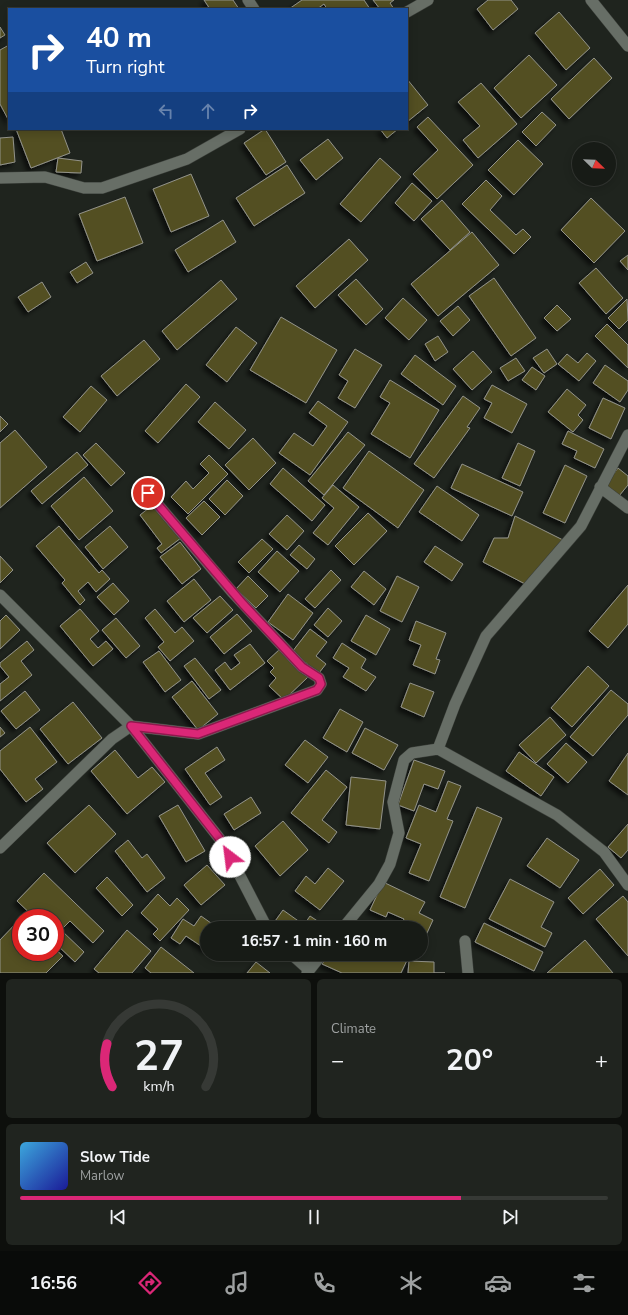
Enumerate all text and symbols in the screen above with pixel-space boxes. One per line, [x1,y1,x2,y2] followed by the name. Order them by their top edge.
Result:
[86,19,152,57] text: 40 m
[20,24,72,76] icon: right
[86,55,165,79] text: Turn right
[155,100,177,122] icon: left
[197,100,219,122] icon: ahead
[239,100,261,122] icon: right
[572,142,616,186] north arrow
[572,142,616,186] map controls
[131,476,165,510] pin
[137,482,159,504] icon: arrive
[209,836,251,878] position arrow
[12,909,64,961] speed limit sign: 30
[241,931,387,951] text: 16:57 · 1 min · 160 m
[331,1020,376,1038] text: Climate
[134,1027,183,1084] text: 27
[446,1040,493,1081] text: 20°
[331,1046,344,1076] text: −
[595,1046,608,1076] text: +
[143,1076,174,1095] text: km/h
[80,1147,150,1167] text: Slow Tide
[80,1167,125,1185] text: Marlow
[107,1206,129,1228] icon: previous
[303,1206,325,1228] icon: pause
[499,1206,521,1228] icon: next
[136,1269,164,1297] icon: directions
[223,1269,251,1297] icon: music
[310,1269,338,1297] icon: phone
[397,1269,425,1297] icon: climate
[484,1269,512,1297] icon: car
[570,1269,598,1297] icon: filters
[29,1271,77,1295] text: 16:56

